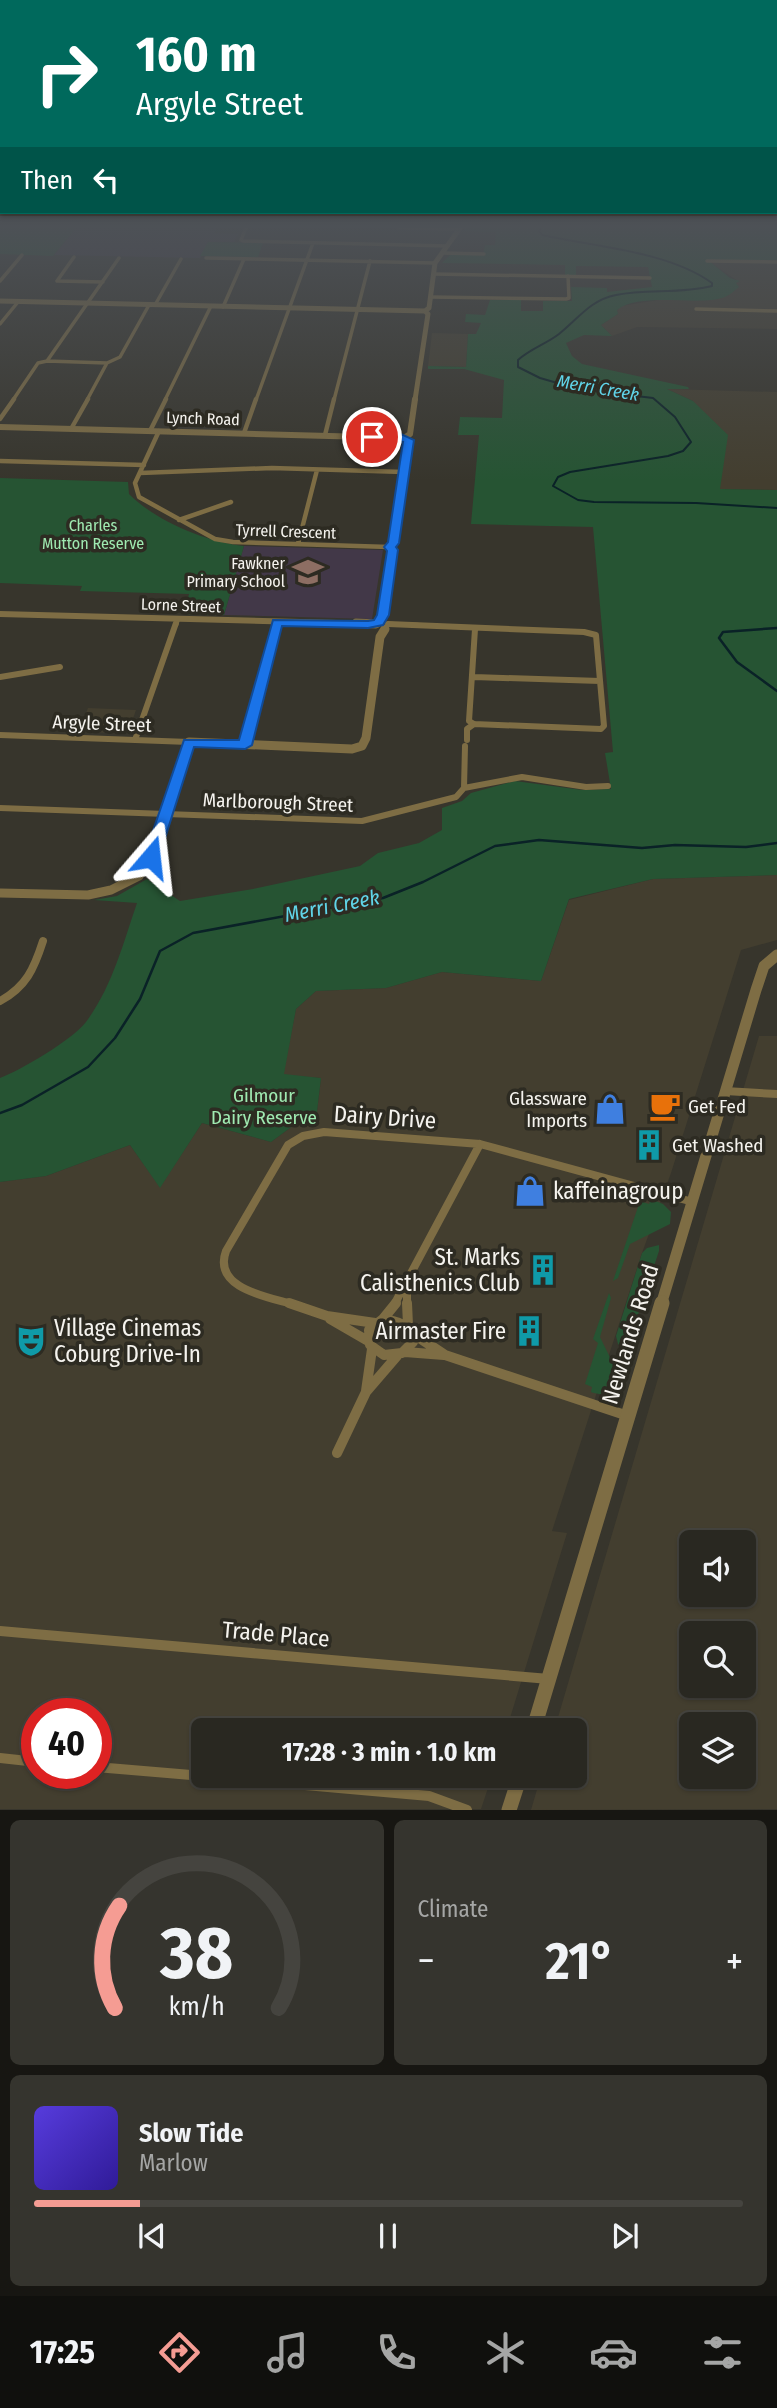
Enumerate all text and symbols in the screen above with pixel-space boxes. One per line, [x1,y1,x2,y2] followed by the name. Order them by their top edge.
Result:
[136,25,257,84] text: 160 m
[21,28,112,119] icon: right
[136,85,303,123] text: Argyle Street
[87,161,125,199] icon: left
[21,165,73,196] text: Then
[555,370,641,406] water label: Merri Creek
[342,407,402,467] pin
[166,408,240,429] street label: Lynch Road
[353,418,391,456] icon: arrive
[42,516,144,553] park label: Charles Mutton Reserve
[235,520,337,543] street label: Tyrrell Crescent
[186,554,285,591] place label: Fawkner Primary School
[291,555,325,589] school or university icon: Fawkner Primary School
[141,595,222,616] street label: Lorne Street
[52,710,153,737] street label: Argyle Street
[202,788,354,817] street label: Marlborough Street
[114,820,188,894] position arrow
[282,884,382,928] water label: Merri Creek
[211,1084,317,1129] park label: Gilmour Dairy Reserve
[509,1087,587,1132] place label: Glassware Imports
[648,1089,682,1123] cafe icon: Get Fed
[593,1092,627,1126] shop icon: Glassware Imports
[688,1095,746,1118] place label: Get Fed
[333,1099,437,1135] street label: Dairy Drive
[632,1128,666,1162] building icon: Get Washed
[672,1134,764,1157] place label: Get Washed
[513,1174,547,1208] shop icon: kaffeinagroup
[553,1177,683,1205] place label: kaffeinagroup
[360,1243,520,1297] place label: St. Marks Calisthenics Club
[526,1253,560,1287] building icon: St. Marks Calisthenics Club
[595,1261,665,1407] street label: Newlands Road
[54,1314,202,1368] place label: Village Cinemas Coburg Drive-In
[512,1314,546,1348] building icon: Airmaster Fire
[376,1317,506,1345] place label: Airmaster Fire
[14,1324,48,1358] theatre icon: Village Cinemas Coburg Drive-In
[679,1530,756,1789] map controls
[679,1530,756,1607] button: sound
[221,1615,331,1653] street label: Trade Place
[679,1621,756,1698] button: search
[21,1698,112,1789] speed limit sign: 40
[679,1712,756,1789] button: layers
[282,1737,496,1768] text: 17:28 · 3 min · 1.0 km
[418,1895,488,1923] text: Climate
[159,1911,233,1998] text: 38
[545,1930,615,1993] text: 21°
[418,1938,435,1984] text: −
[726,1938,743,1984] text: +
[169,1992,225,2022] text: km/h
[139,2118,243,2149] text: Slow Tide
[139,2149,208,2177] text: Marlow
[133,2217,171,2255] icon: previous
[369,2217,407,2255] icon: pause
[606,2217,644,2255] icon: next
[155,2328,204,2377] icon: directions
[263,2328,312,2377] icon: music
[372,2328,421,2377] icon: phone
[481,2328,530,2377] icon: climate
[589,2328,638,2377] icon: car
[698,2328,747,2377] icon: filters
[30,2333,95,2371] text: 17:25

